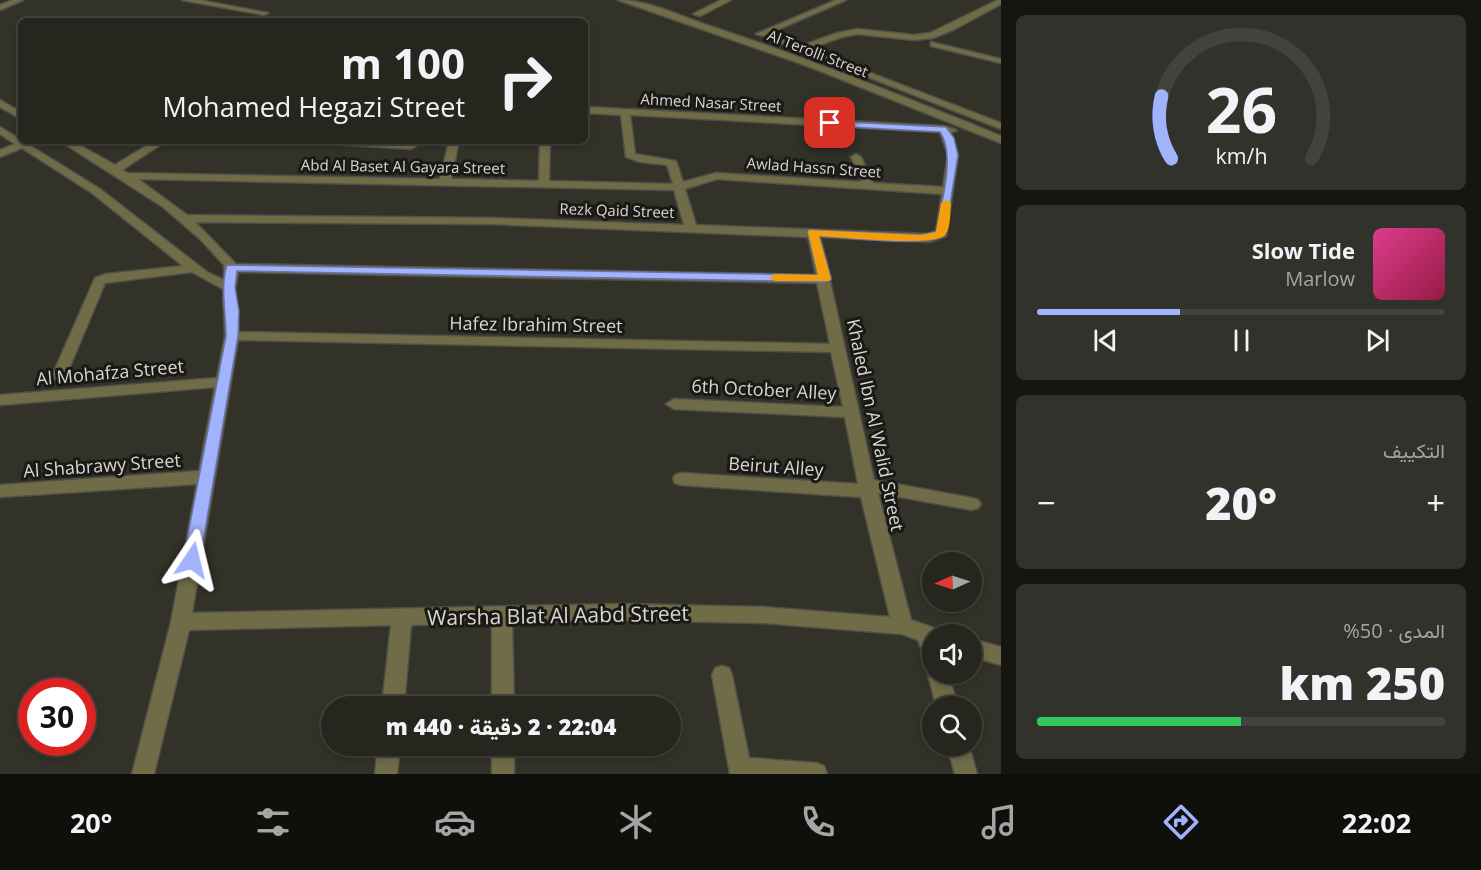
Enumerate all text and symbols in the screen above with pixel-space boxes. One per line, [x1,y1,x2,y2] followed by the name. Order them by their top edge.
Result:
[765,25,871,81] street label: Al Terolli Street
[341,34,465,91] text: 100 m
[486,42,564,120] icon: right
[1205,67,1277,152] text: 26
[163,88,465,125] text: Mohamed Hegazi Street
[640,88,782,116] street label: Ahmed Nasar Street
[804,97,855,148] pin
[813,106,846,139] icon: arrive
[1215,142,1267,171] text: km/h
[746,152,882,182] street label: Awlad Hassn Street
[301,154,505,178] street label: Abd Al Baset Al Gayara Street
[559,198,675,222] street label: Rezk Qaid Street
[1252,235,1355,265] text: Slow Tide
[1285,265,1355,292] text: Marlow
[449,310,623,338] street label: Hafez Ibrahim Street
[842,317,910,533] street label: Khaled Ibn Al Walid Street
[1089,324,1122,357] icon: previous
[1225,324,1258,357] icon: pause
[1361,324,1394,357] icon: next
[35,354,185,390] street label: Al Mohafza Street
[691,373,838,405] street label: 6th October Alley
[1383,437,1445,464] text: التكييف
[22,448,182,482] street label: Al Shabrawy Street
[728,451,825,481] street label: Beirut Alley
[1205,472,1277,533] text: 20°
[1037,480,1056,525] text: −
[1426,480,1445,525] text: +
[160,528,224,592] position arrow
[922,552,982,612] north arrow
[922,552,982,756] map controls
[427,599,689,631] street label: Warsha Blat Al Aabd Street
[1343,617,1445,644] text: المدى · 50%
[922,624,982,684] button: sound
[1280,652,1445,713] text: 250 km
[18,678,96,756] speed limit sign: 30
[922,696,982,756] button: search
[386,711,616,741] text: 22:04 · 2 دقيقة · 440 m
[252,801,294,843] icon: filters
[434,801,476,843] icon: car
[615,801,657,843] icon: climate
[797,801,839,843] icon: phone
[978,801,1020,843] icon: music
[1160,801,1202,843] icon: directions
[70,804,112,841] text: 20°
[1342,804,1411,841] text: 22:02

